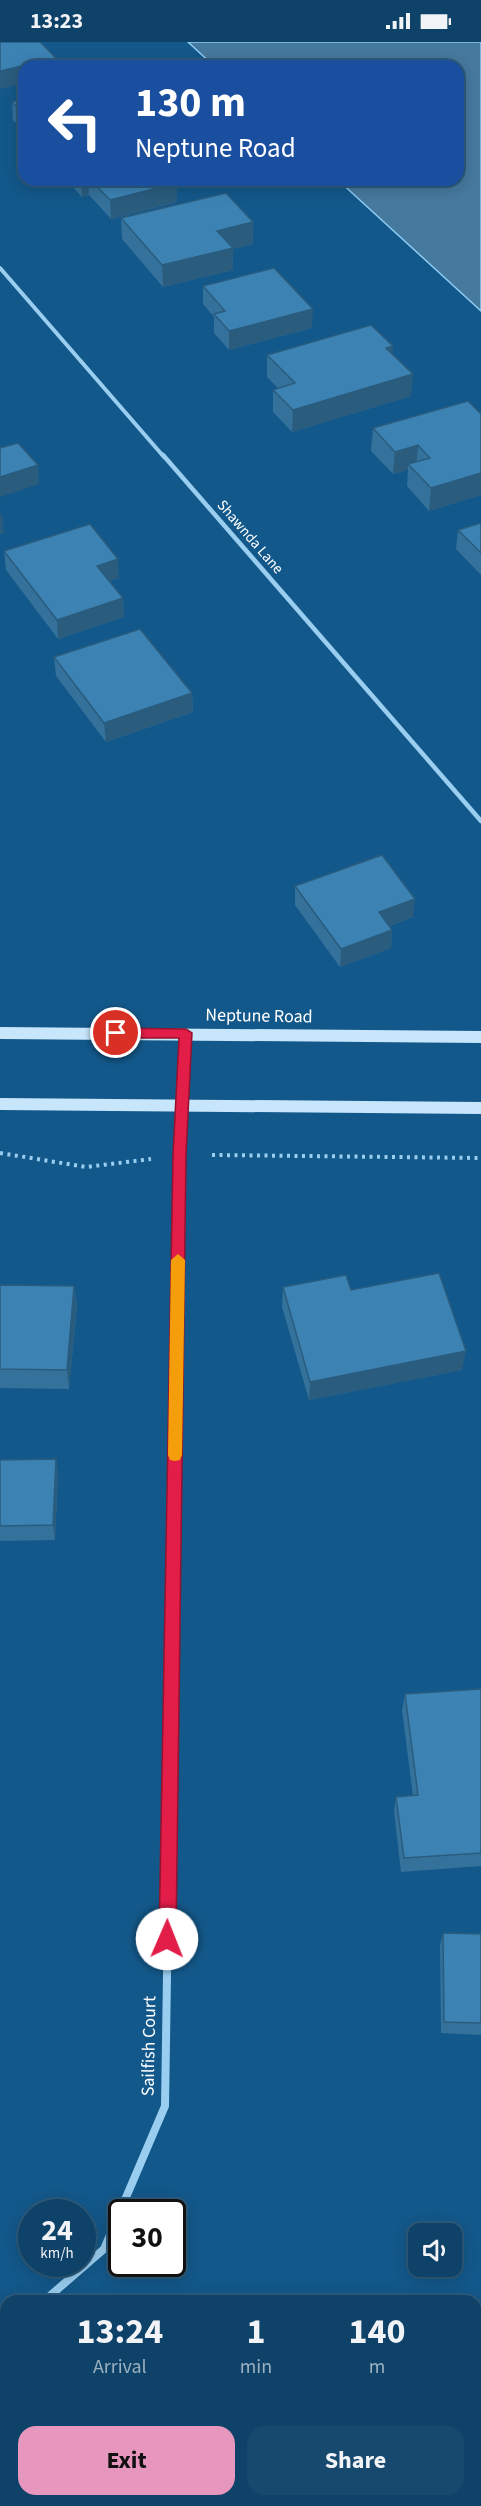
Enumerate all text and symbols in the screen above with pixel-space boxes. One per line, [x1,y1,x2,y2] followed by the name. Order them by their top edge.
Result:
[30,5,83,37] text: 13:23
[135,73,246,133] text: 130 m
[36,84,114,162] icon: left
[135,129,296,168] text: Neptune Road
[212,495,288,579] street label: Shawnda Lane
[205,1003,313,1029] street label: Neptune Road
[90,1007,141,1058] pin
[99,1016,132,1049] icon: arrive
[135,1907,199,1971] position arrow
[136,1996,162,2096] street label: Sailfish Court
[108,2199,186,2277] speed limit sign: 30
[41,2209,73,2252] text: 24
[408,2223,462,2277] map controls
[408,2223,462,2277] button: sound
[40,2243,74,2264] text: km/h
[76,2306,163,2357] text: 13:24
[246,2306,265,2357] text: 1
[349,2306,406,2357] text: 140
[93,2353,147,2381] text: Arrival
[240,2353,272,2381] text: min
[369,2353,385,2381] text: m
[18,2426,235,2495] button: Exit
[247,2426,464,2495] button: Share

